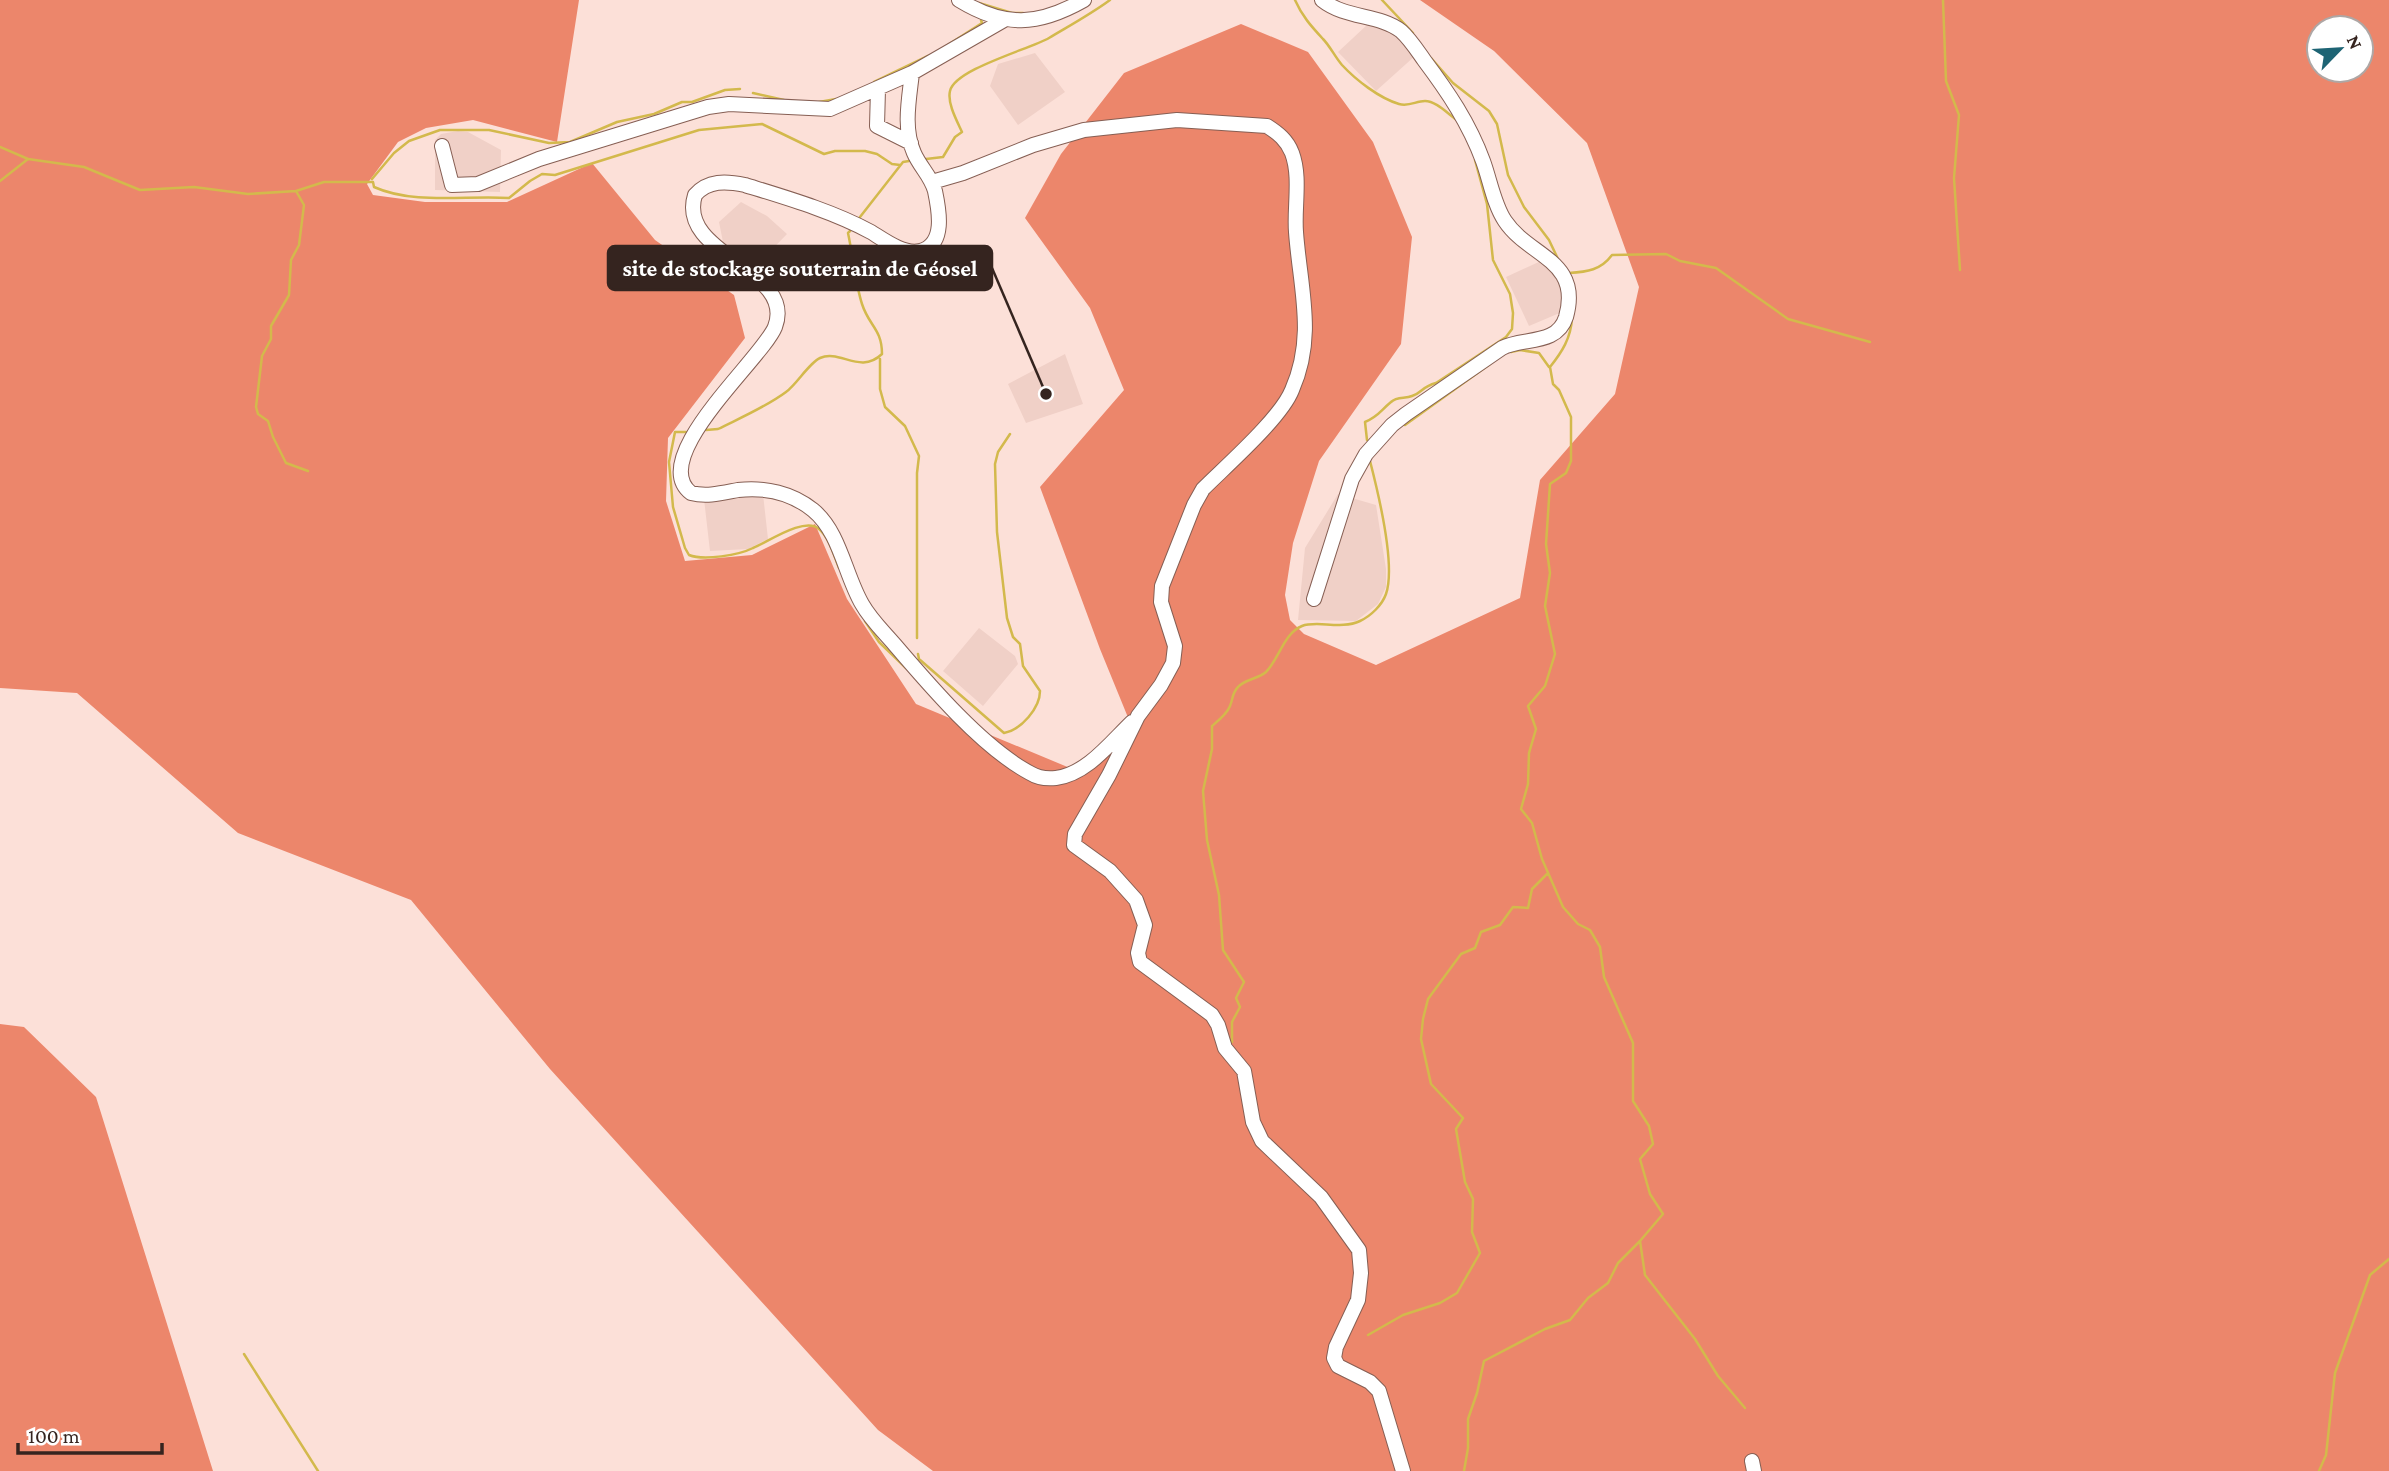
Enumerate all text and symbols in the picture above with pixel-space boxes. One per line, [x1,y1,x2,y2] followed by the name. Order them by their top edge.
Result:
[2305,14,2375,84] north arrow
[2343,32,2367,52] text: N
[608,246,992,290] callout: site de stockage souterrain de Géosel
[622,255,978,281] text: site de stockage souterrain de Géosel
[18,1412,161,1456] scale bar
[28,1424,80,1448] text: 100 m

